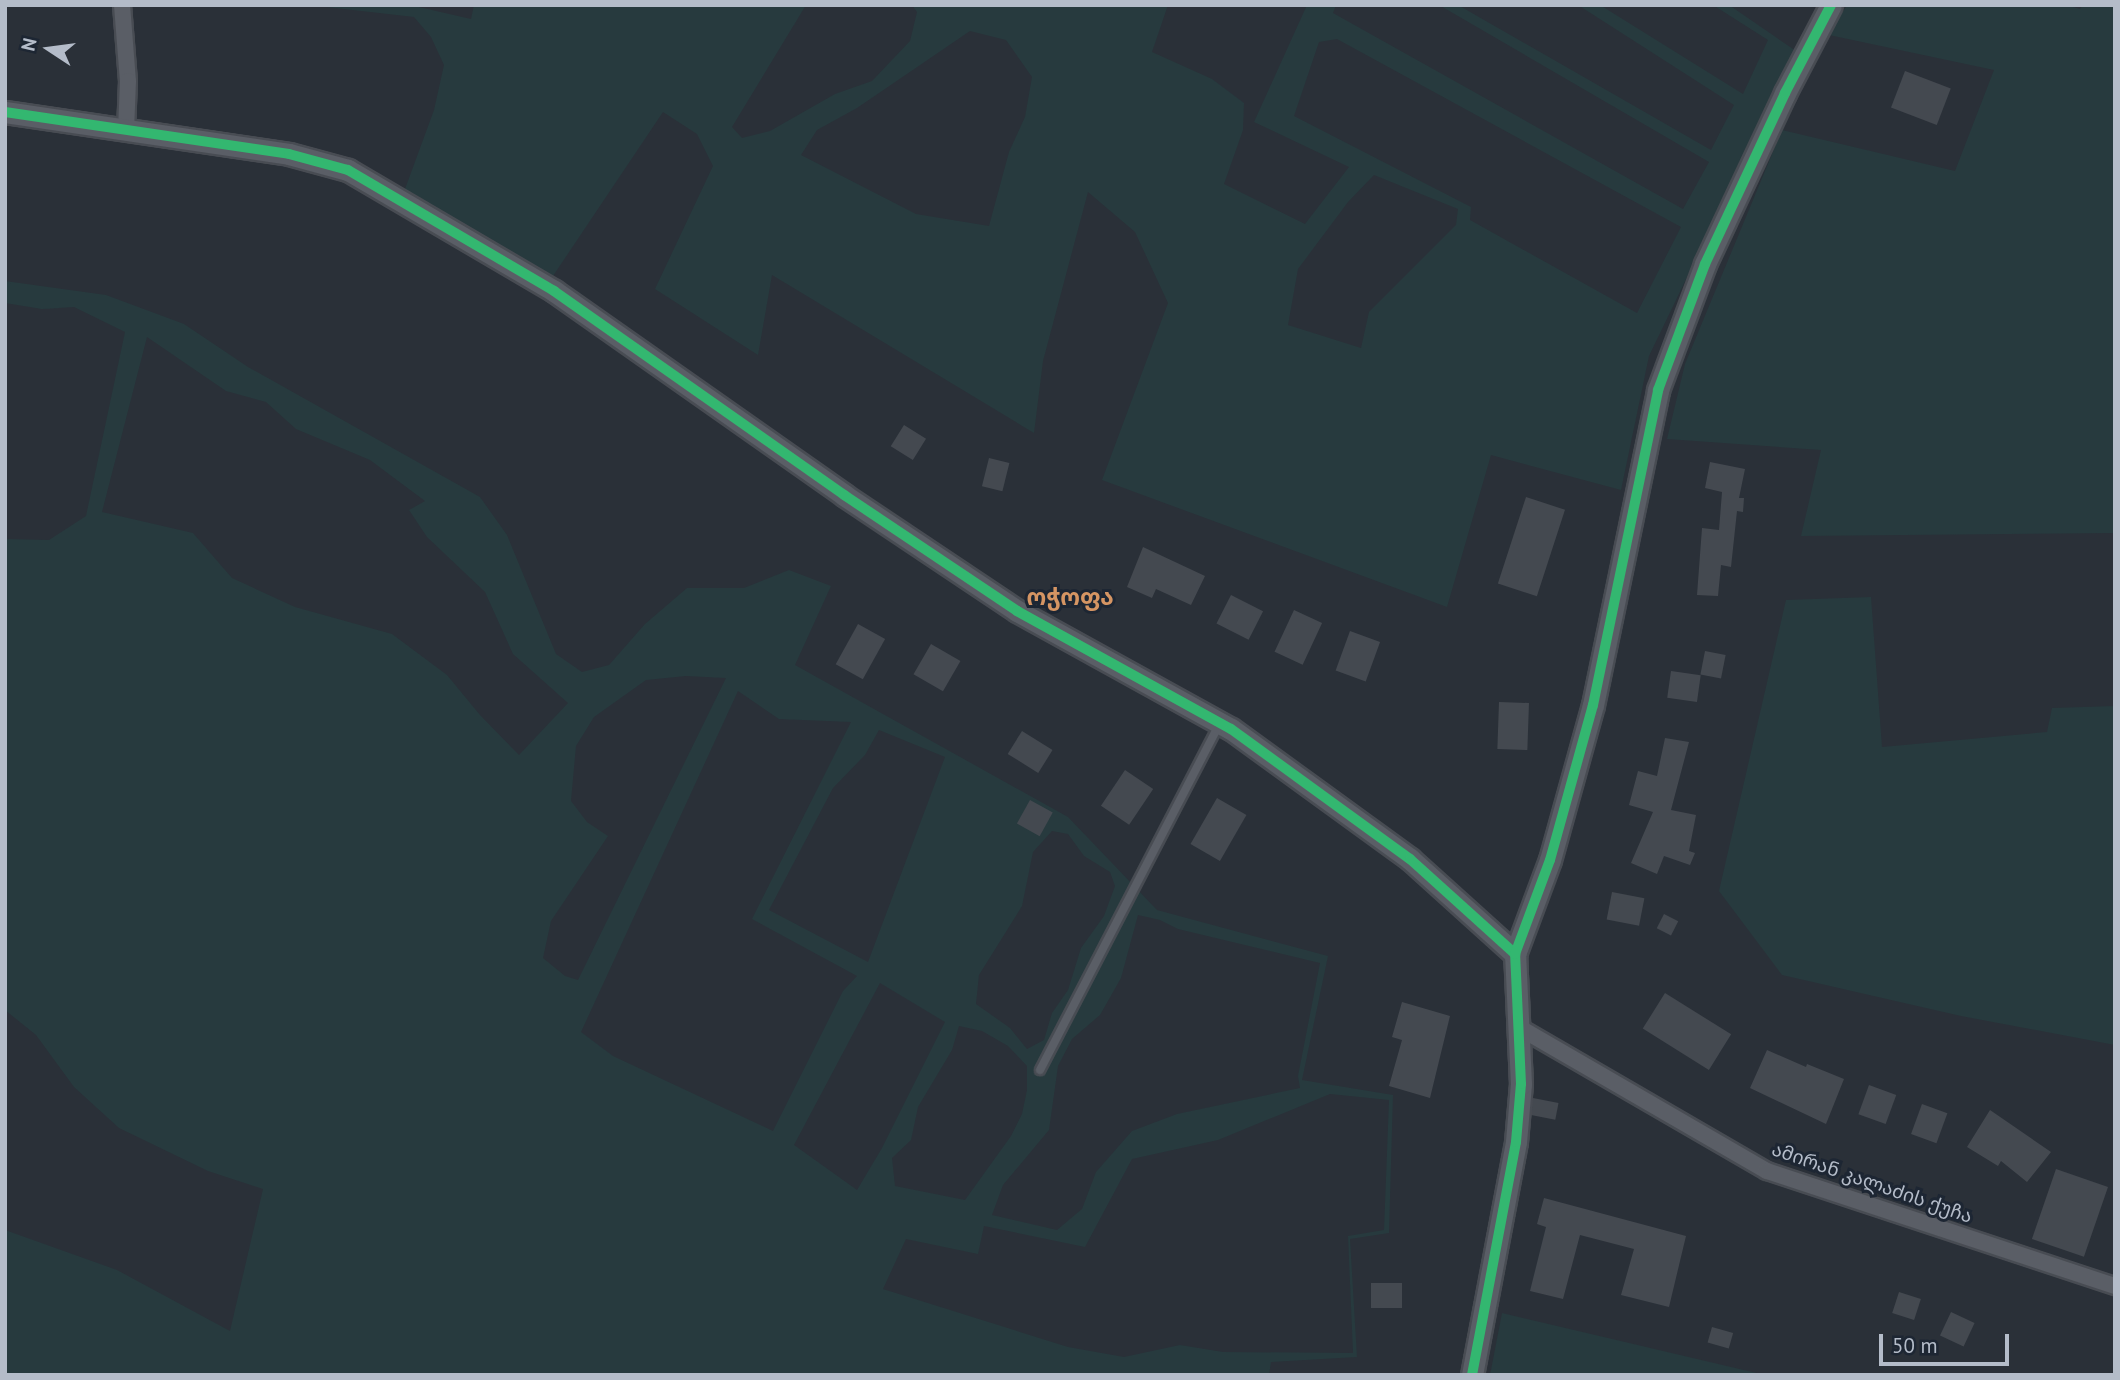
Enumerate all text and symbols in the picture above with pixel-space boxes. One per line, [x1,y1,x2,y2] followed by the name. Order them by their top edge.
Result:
[14,14,84,84] north arrow
[15,36,42,53] text: N
[1026,583,1114,611] district label: ოჭოფა
[1769,1138,1975,1228] street label: ამირან კალაძის ქუჩა
[1882,1320,2011,1364] scale bar
[1892,1332,1938,1359] text: 50 m

